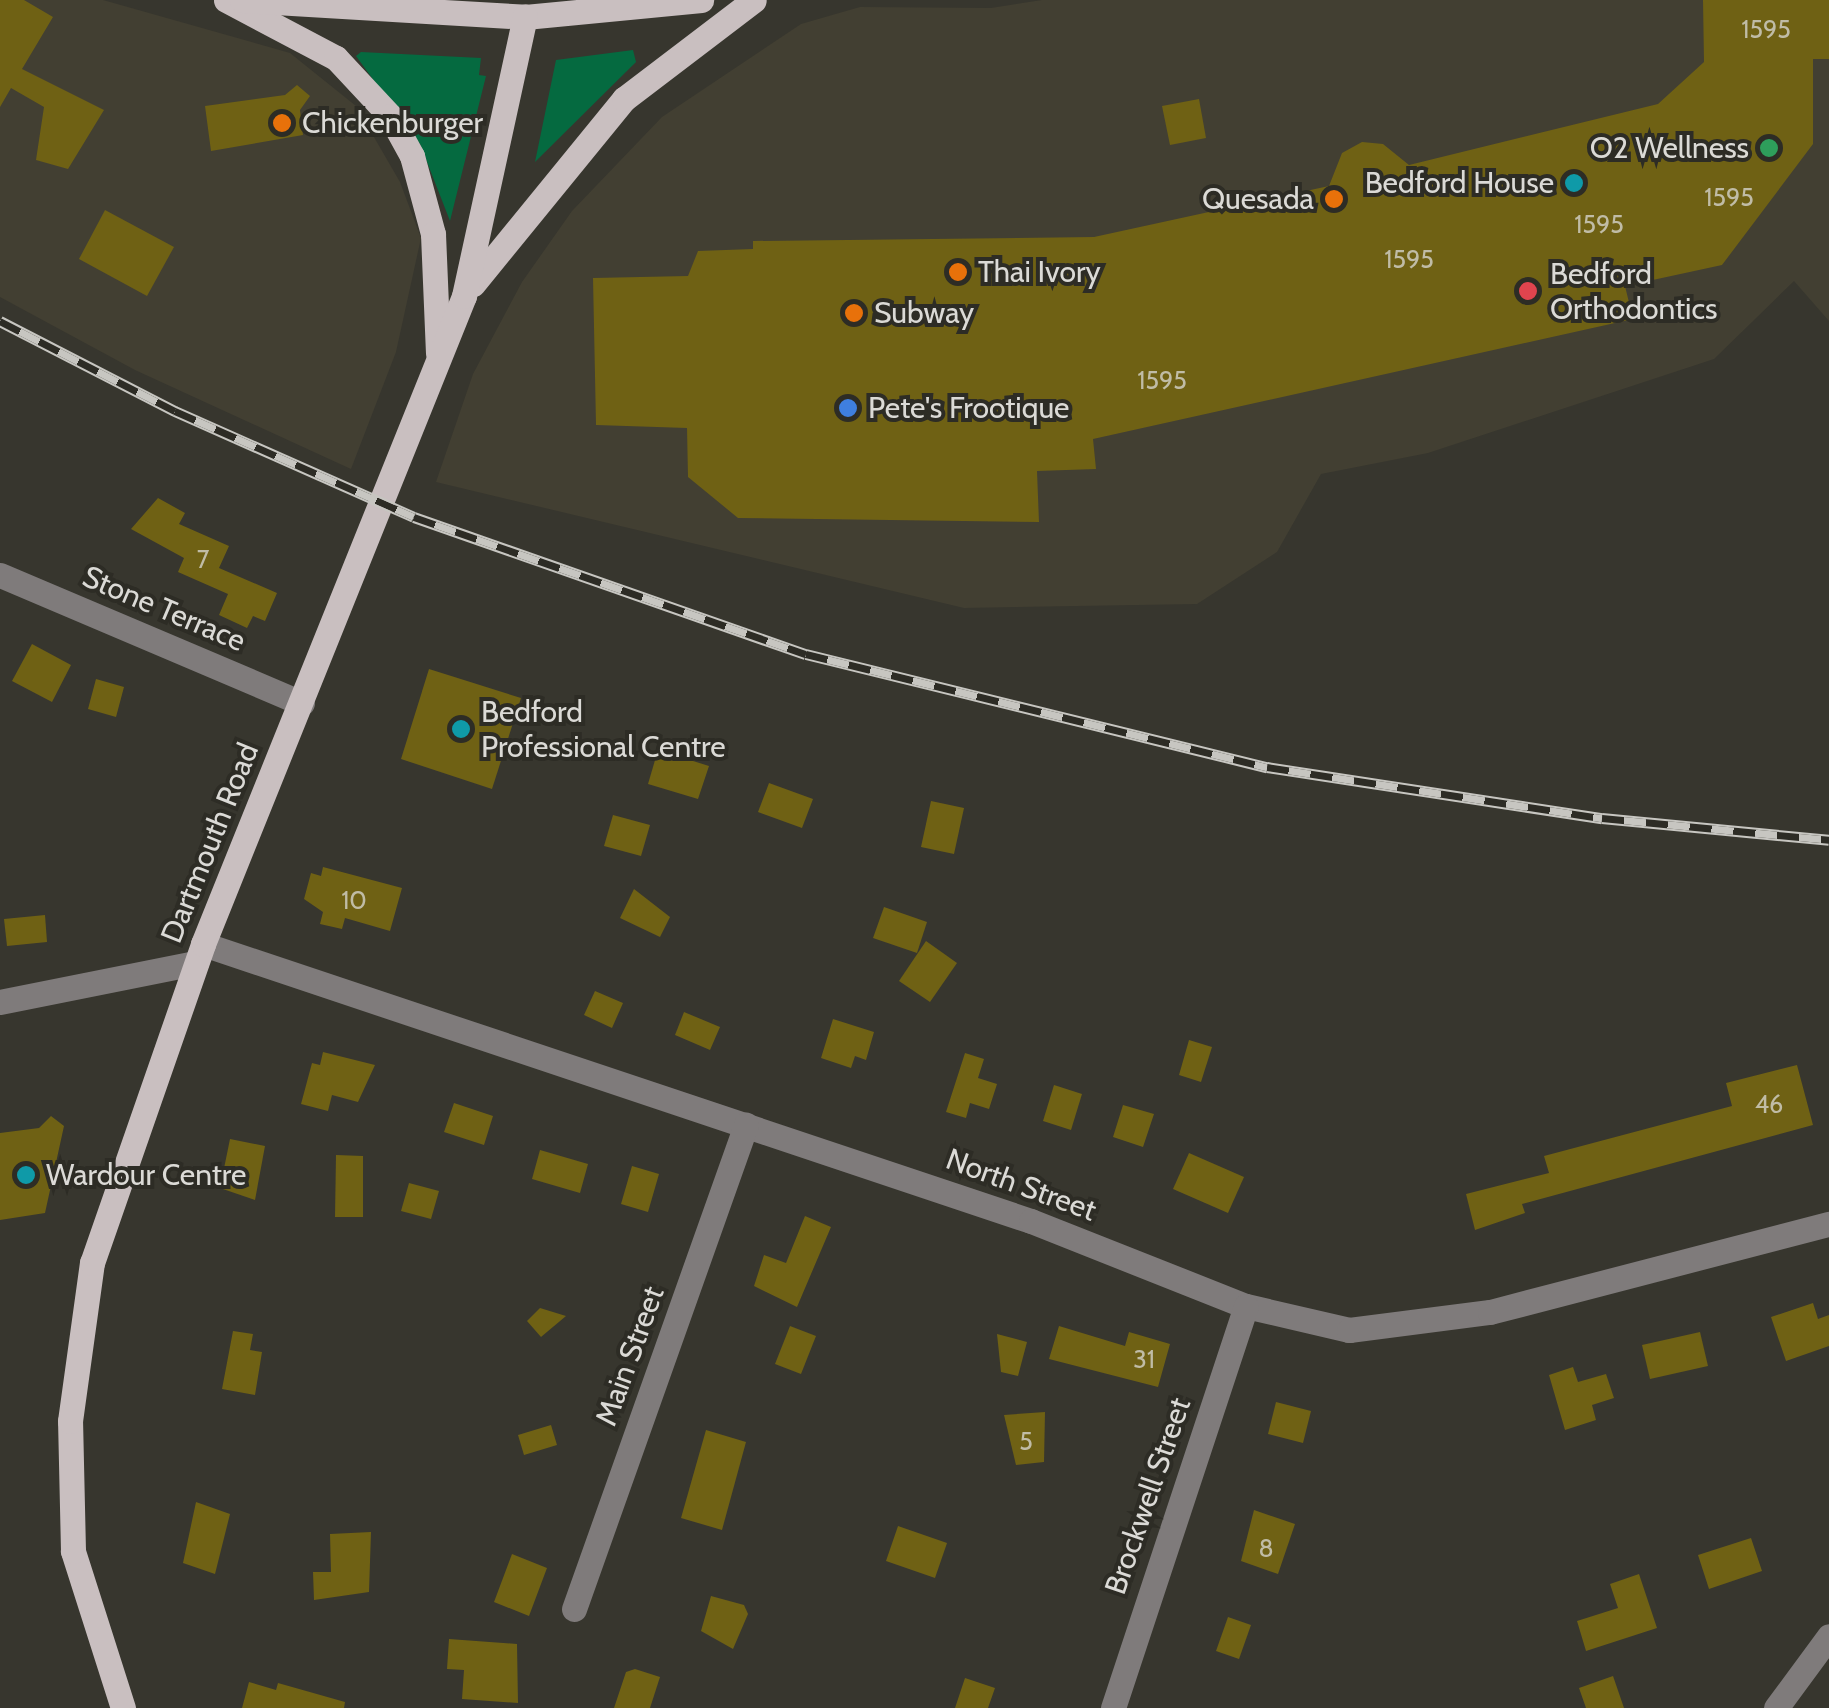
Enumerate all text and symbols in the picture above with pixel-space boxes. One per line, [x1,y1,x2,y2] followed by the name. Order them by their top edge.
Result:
[1741,14,1791,44] house number: 1595
[302,105,483,141] place label: Chickenburger
[271,112,293,134] marker: Chickenburger
[1590,130,1749,166] place label: O2 Wellness
[1758,137,1780,159] marker: O2 Wellness
[1365,165,1554,201] place label: Bedford House
[1563,172,1585,194] marker: Bedford House
[1202,181,1314,217] place label: Quesada
[1704,182,1754,212] house number: 1595
[1323,188,1345,210] marker: Quesada
[1574,209,1624,239] house number: 1595
[1384,244,1434,274] house number: 1595
[978,254,1101,290] place label: Thai Ivory
[1550,256,1717,326] place label: Bedford Orthodontics
[947,261,969,283] marker: Thai Ivory
[1515,278,1541,304] marker: Bedford Orthodontics
[874,295,974,331] place label: Subway
[843,302,865,324] marker: Subway
[1137,365,1187,395] house number: 1595
[868,390,1069,426] place label: Pete's Frootique
[837,397,859,419] marker: Pete's Frootique
[197,544,209,574] house number: 7
[77,559,251,659] street label: Stone Terrace
[481,694,726,764] place label: Bedford Professional Centre
[450,718,472,740] marker: Bedford Professional Centre
[154,738,266,948] street label: Dartmouth Road
[341,885,367,915] house number: 10
[1755,1089,1783,1119] house number: 46
[941,1141,1101,1229] street label: North Street
[46,1157,246,1193] place label: Wardour Centre
[15,1164,37,1186] marker: Wardour Centre
[588,1281,672,1431] street label: Main Street
[1133,1344,1155,1374] house number: 31
[1098,1393,1198,1599] street label: Brockwell Street
[1019,1426,1033,1456] house number: 5
[1258,1533,1274,1563] house number: 8

